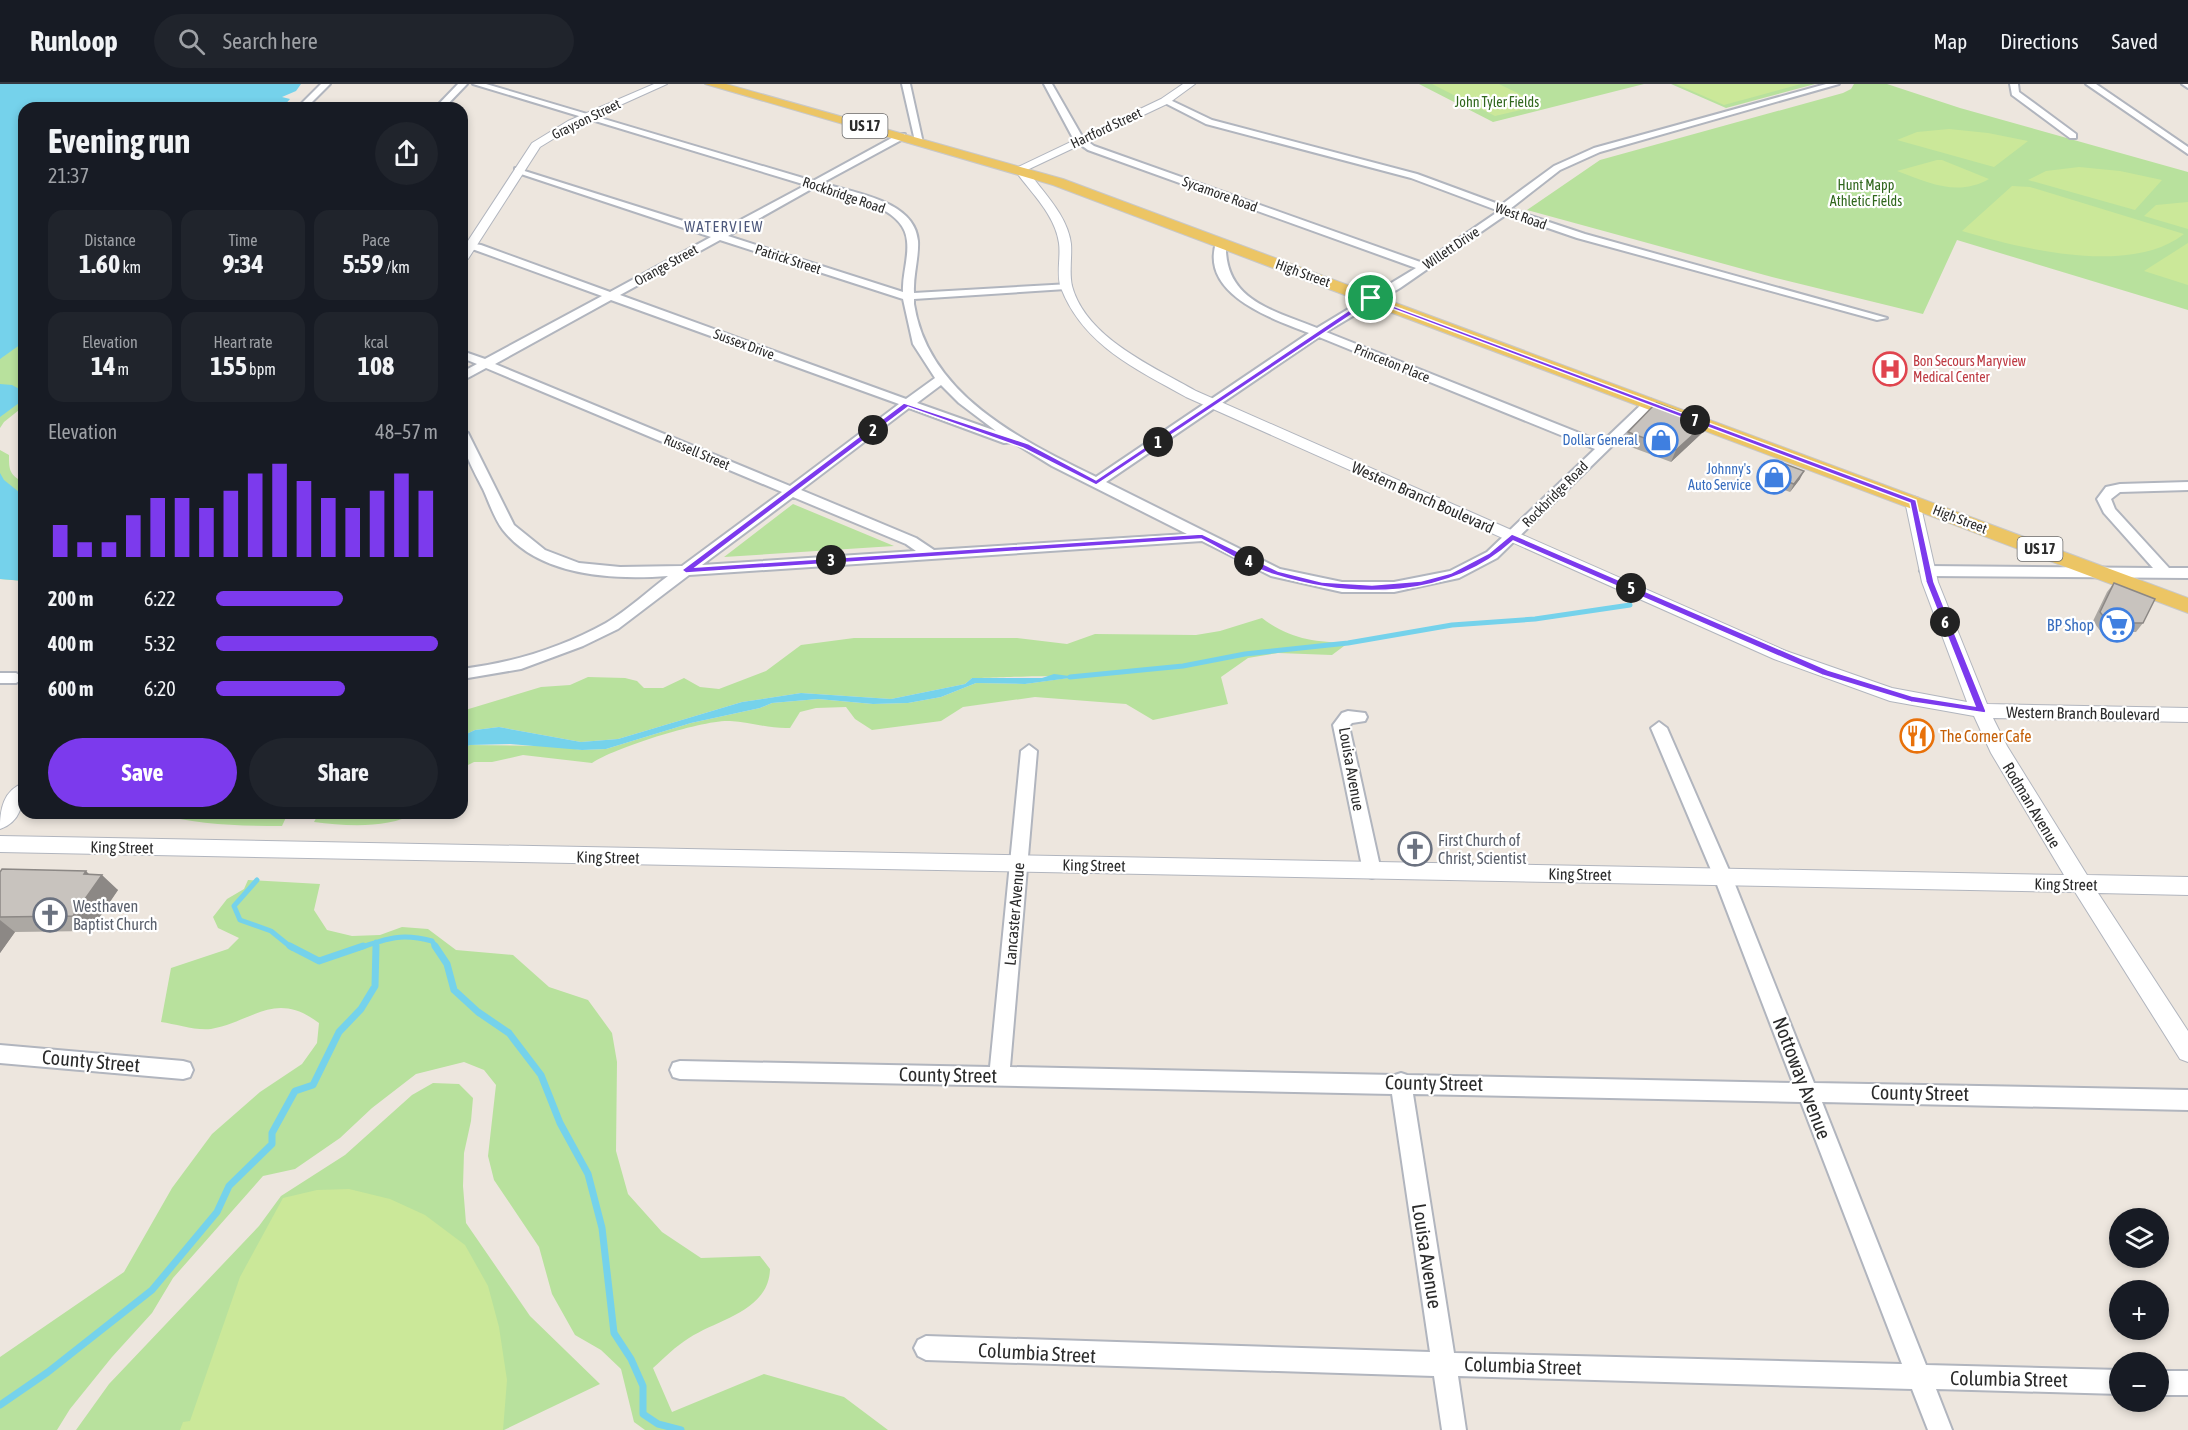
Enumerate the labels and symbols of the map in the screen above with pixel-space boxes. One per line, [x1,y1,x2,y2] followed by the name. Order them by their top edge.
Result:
[1455,94,1539,110] park label: John Tyler Fields
[549,95,623,143] street label: Grayson Street
[1068,105,1144,151] street label: Hartford Street
[842,114,888,138] road number: US 17
[801,173,887,217] street label: Rockbridge Road
[1180,173,1260,215] street label: Sycamore Road
[1830,177,1902,209] park label: Hunt Mapp Athletic Fields
[1493,199,1549,233] street label: West Road
[684,218,764,235] district label: WATERVIEW
[1420,223,1482,273] street label: Willett Drive
[631,241,701,289] street label: Orange Street
[753,241,823,277] street label: Patrick Street
[1274,256,1332,290] street label: High Street
[1345,272,1396,323] pin
[711,326,777,362] street label: Sussex Drive
[1352,341,1432,385] street label: Princeton Place
[1872,351,1908,387] hospital icon: Bon Secours Maryview Medical Center
[1913,353,2027,385] place label: Bon Secours Maryview Medical Center
[1680,405,1710,435] pin: 7
[858,415,888,445] pin: 2
[1643,422,1679,458] shop icon: Dollar General
[1143,427,1173,457] pin: 1
[662,431,732,473] street label: Russell Street
[1563,432,1638,448] place label: Dollar General
[1349,458,1497,536] street label: Western Branch Boulevard
[1519,458,1591,530] street label: Rockbridge Road
[1756,459,1792,495] shop icon: Johnny's Auto Service
[1688,461,1751,493] place label: Johnny's Auto Service
[1931,501,1989,537] street label: High Street
[2018,537,2062,561] road number: US 17
[816,545,846,575] pin: 3
[1234,546,1264,576] pin: 4
[1616,573,1646,603] pin: 5
[1930,607,1960,637] pin: 6
[2099,607,2135,643] supermarket icon: BP Shop
[2047,616,2094,635] place label: BP Shop
[2006,703,2160,723] street label: Western Branch Boulevard
[1899,718,1935,754] restaurant icon: The Corner Cafe
[1336,726,1368,812] street label: Louisa Avenue
[1940,727,2032,745] place label: The Corner Cafe
[1999,759,2065,851] street label: Rodman Avenue
[1397,831,1433,867] church icon: First Church of Christ, Scientist
[1438,831,1527,867] place label: First Church of Christ, Scientist
[90,837,154,858] street label: King Street
[576,847,640,868] street label: King Street
[1062,855,1126,876] street label: King Street
[1001,862,1027,966] street label: Lancaster Avenue
[1548,864,1612,885] street label: King Street
[2034,874,2098,895] street label: King Street
[32,897,68,933] church icon: Westhaven Baptist Church
[73,897,157,934] place label: Westhaven Baptist Church
[1769,1013,1836,1142] street label: Nottoway Avenue
[41,1045,141,1076] street label: County Street
[899,1062,998,1087] street label: County Street
[1385,1070,1484,1095] street label: County Street
[1871,1080,1970,1105] street label: County Street
[1408,1202,1447,1310] street label: Louisa Avenue
[978,1338,1097,1367] street label: Columbia Street
[1464,1352,1582,1379] street label: Columbia Street
[1950,1366,2068,1391] street label: Columbia Street

